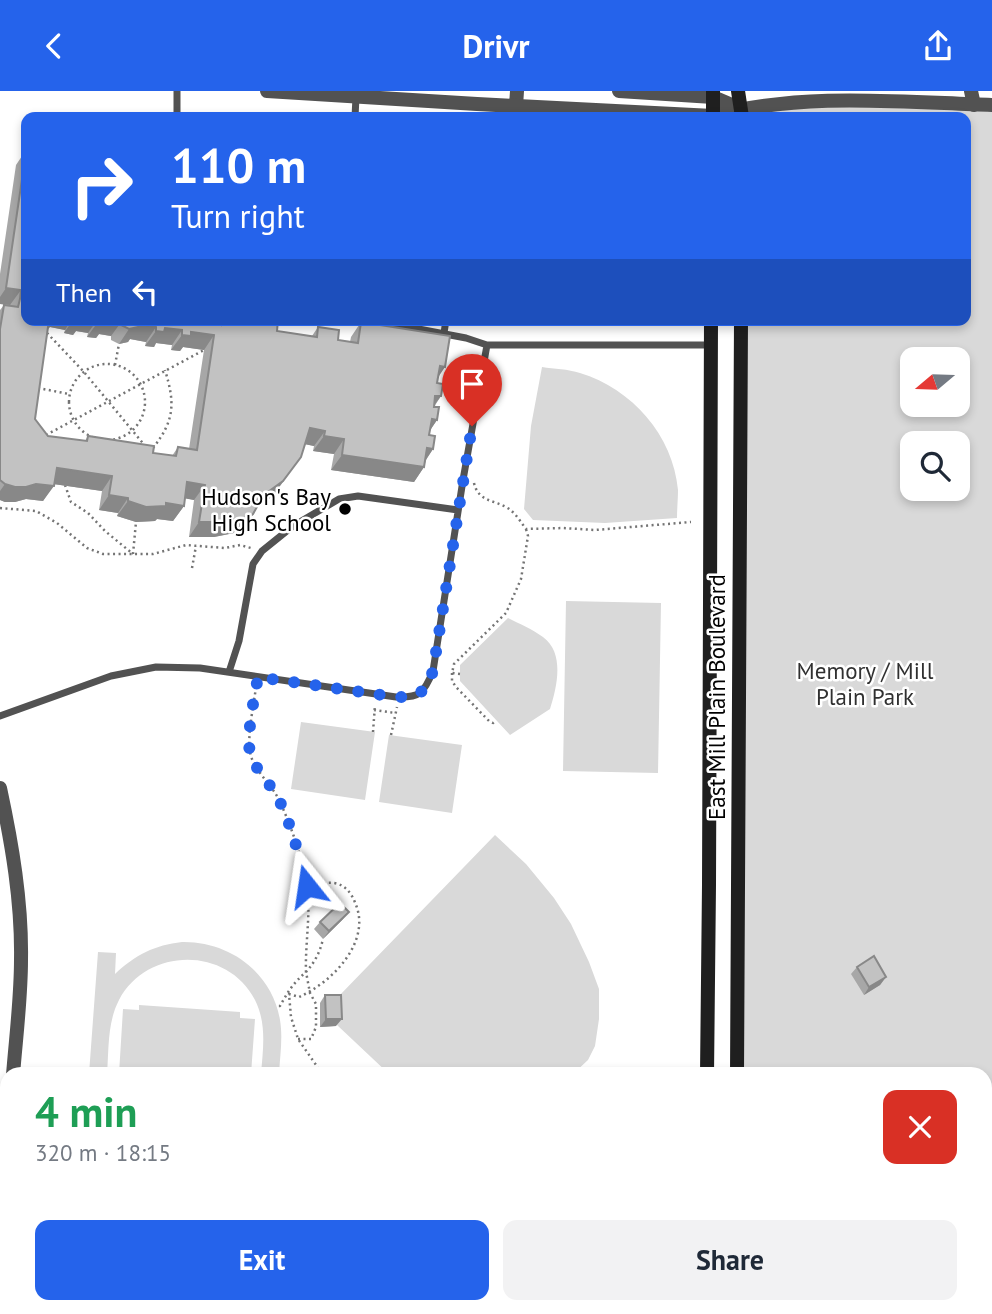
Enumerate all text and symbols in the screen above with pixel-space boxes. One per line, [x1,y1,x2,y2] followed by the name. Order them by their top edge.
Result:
[462,25,530,67] text: Drivr
[35,27,73,65] icon: back
[919,27,957,65] icon: share
[171,133,306,197] text: 110 m
[56,140,147,231] icon: right
[171,195,305,237] text: Turn right
[126,273,164,311] icon: left
[56,276,112,309] text: Then
[900,347,970,417] north arrow
[900,347,970,501] map controls
[442,354,502,426] pin
[453,365,491,403] icon: arrive
[900,431,970,501] button: search
[201,482,331,537] place label: Hudson's Bay High School
[337,501,353,517] marker: Hudson's Bay High School
[702,574,731,820] street label: East Mill Plain Boulevard
[797,656,934,711] park label: Memory / Mill Plain Park
[270,849,344,923] position arrow
[35,1084,137,1139] text: 4 min
[883,1090,957,1164] button: close
[35,1138,171,1167] text: 320 m · 18:15
[35,1220,489,1300] button: Exit
[503,1220,957,1300] button: Share

